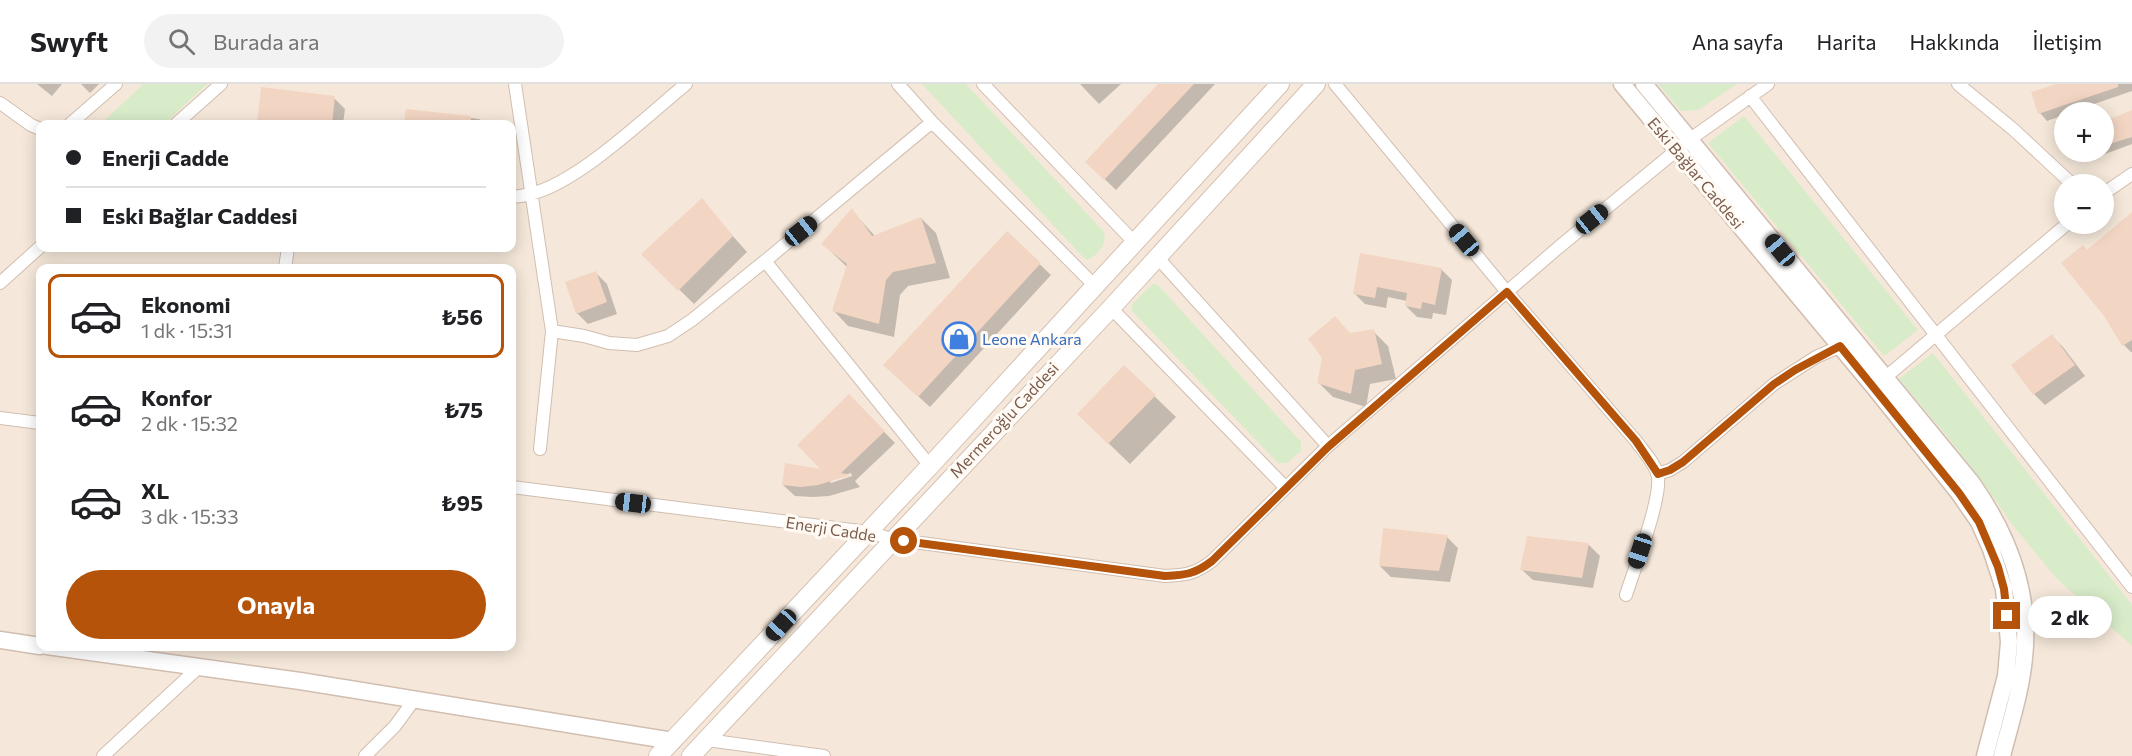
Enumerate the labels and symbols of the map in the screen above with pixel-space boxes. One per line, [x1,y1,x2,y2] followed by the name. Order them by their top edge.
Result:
[1644,113,1748,232] street label: Eski Bağlar Caddesi
[1572,201,1612,237] car
[781,213,821,249] car
[1446,220,1482,260] car
[1762,230,1798,270] car
[941,321,977,357] shop icon: Leone Ankara
[982,329,1082,348] place label: Leone Ankara
[945,358,1062,481] street label: Mermeroğlu Caddesi
[614,492,652,514] car
[785,512,878,545] street label: Enerji Cadde
[890,527,917,554] route start
[1626,531,1654,571] car
[2028,595,2112,637] callout: 2 dk
[1993,602,2020,629] route end
[762,606,800,644] car

